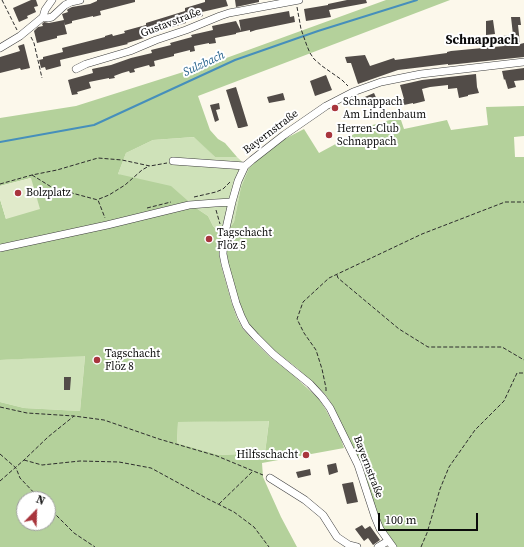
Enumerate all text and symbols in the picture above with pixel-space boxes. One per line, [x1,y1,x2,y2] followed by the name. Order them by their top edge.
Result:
[139,5,203,41] street label: Gustavstraße
[446,33,518,49] district label: Schnappach
[181,48,227,80] water label: Sulzbach
[343,95,426,121] place label: Schnappach Am Lindenbaum
[330,103,340,113] marker: Schnappach Am Lindenbaum
[241,107,301,157] street label: Bayernstraße
[337,122,399,148] place label: Herren-Club Schnappach
[324,130,334,140] marker: Herren-Club Schnappach
[26,186,71,200] place label: Bolzplatz
[13,188,23,198] marker: Bolzplatz
[217,226,272,252] place label: Tagschacht Flöz 5
[204,234,214,244] marker: Tagschacht Flöz 5
[105,347,160,373] place label: Tagschacht Flöz 8
[92,355,102,365] marker: Tagschacht Flöz 8
[350,434,386,500] street label: Bayernstraße
[236,448,298,462] place label: Hilfsschacht
[301,450,311,460] marker: Hilfsschacht
[16,491,56,531] north arrow
[34,492,47,509] text: N
[380,505,480,531] scale bar
[385,512,417,528] text: 100 m

